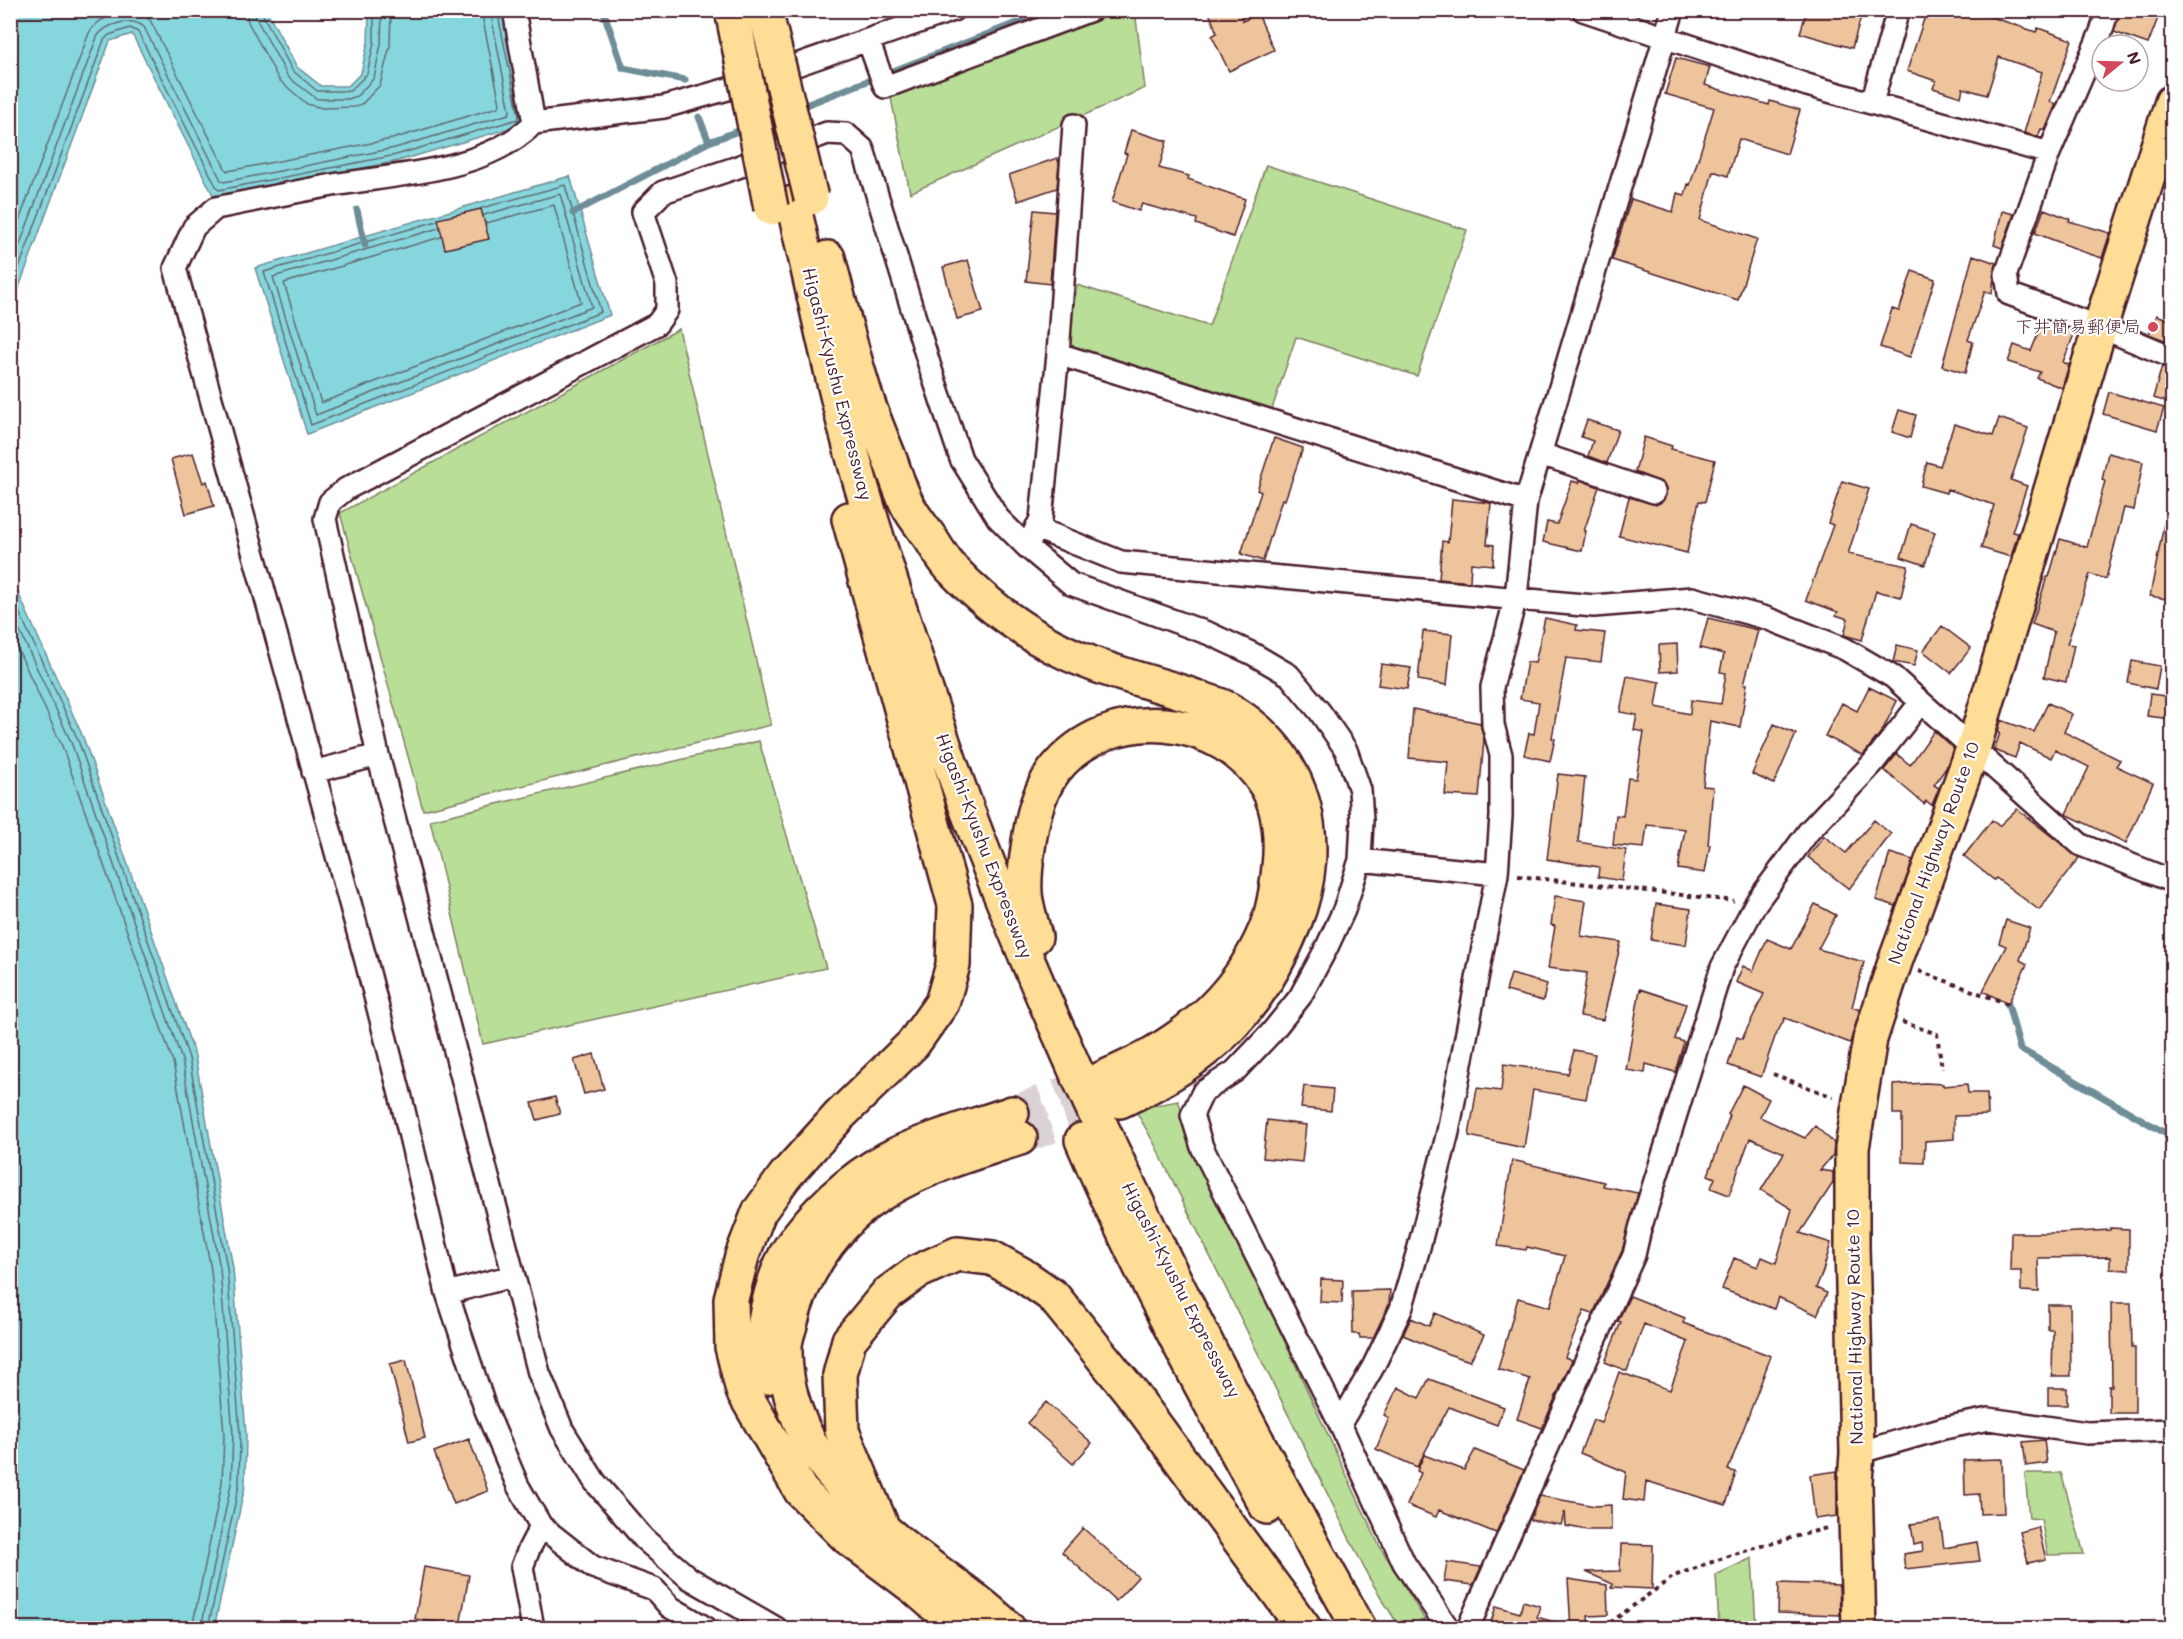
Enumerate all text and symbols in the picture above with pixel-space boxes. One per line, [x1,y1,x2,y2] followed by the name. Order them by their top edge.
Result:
[2090,33,2150,93] north arrow
[2123,49,2147,67] text: N
[797,265,879,503] street label: Higashi-Kyushu Expressway
[2015,314,2141,338] place label: 下井簡易郵便局
[2146,320,2160,334] marker: 下井簡易郵便局
[931,730,1039,962] street label: Higashi-Kyushu Expressway
[1882,738,1985,967] street label: National Highway Route 10
[1117,1177,1247,1402] street label: Higashi-Kyushu Expressway
[1840,1209,1868,1445] street label: National Highway Route 10

